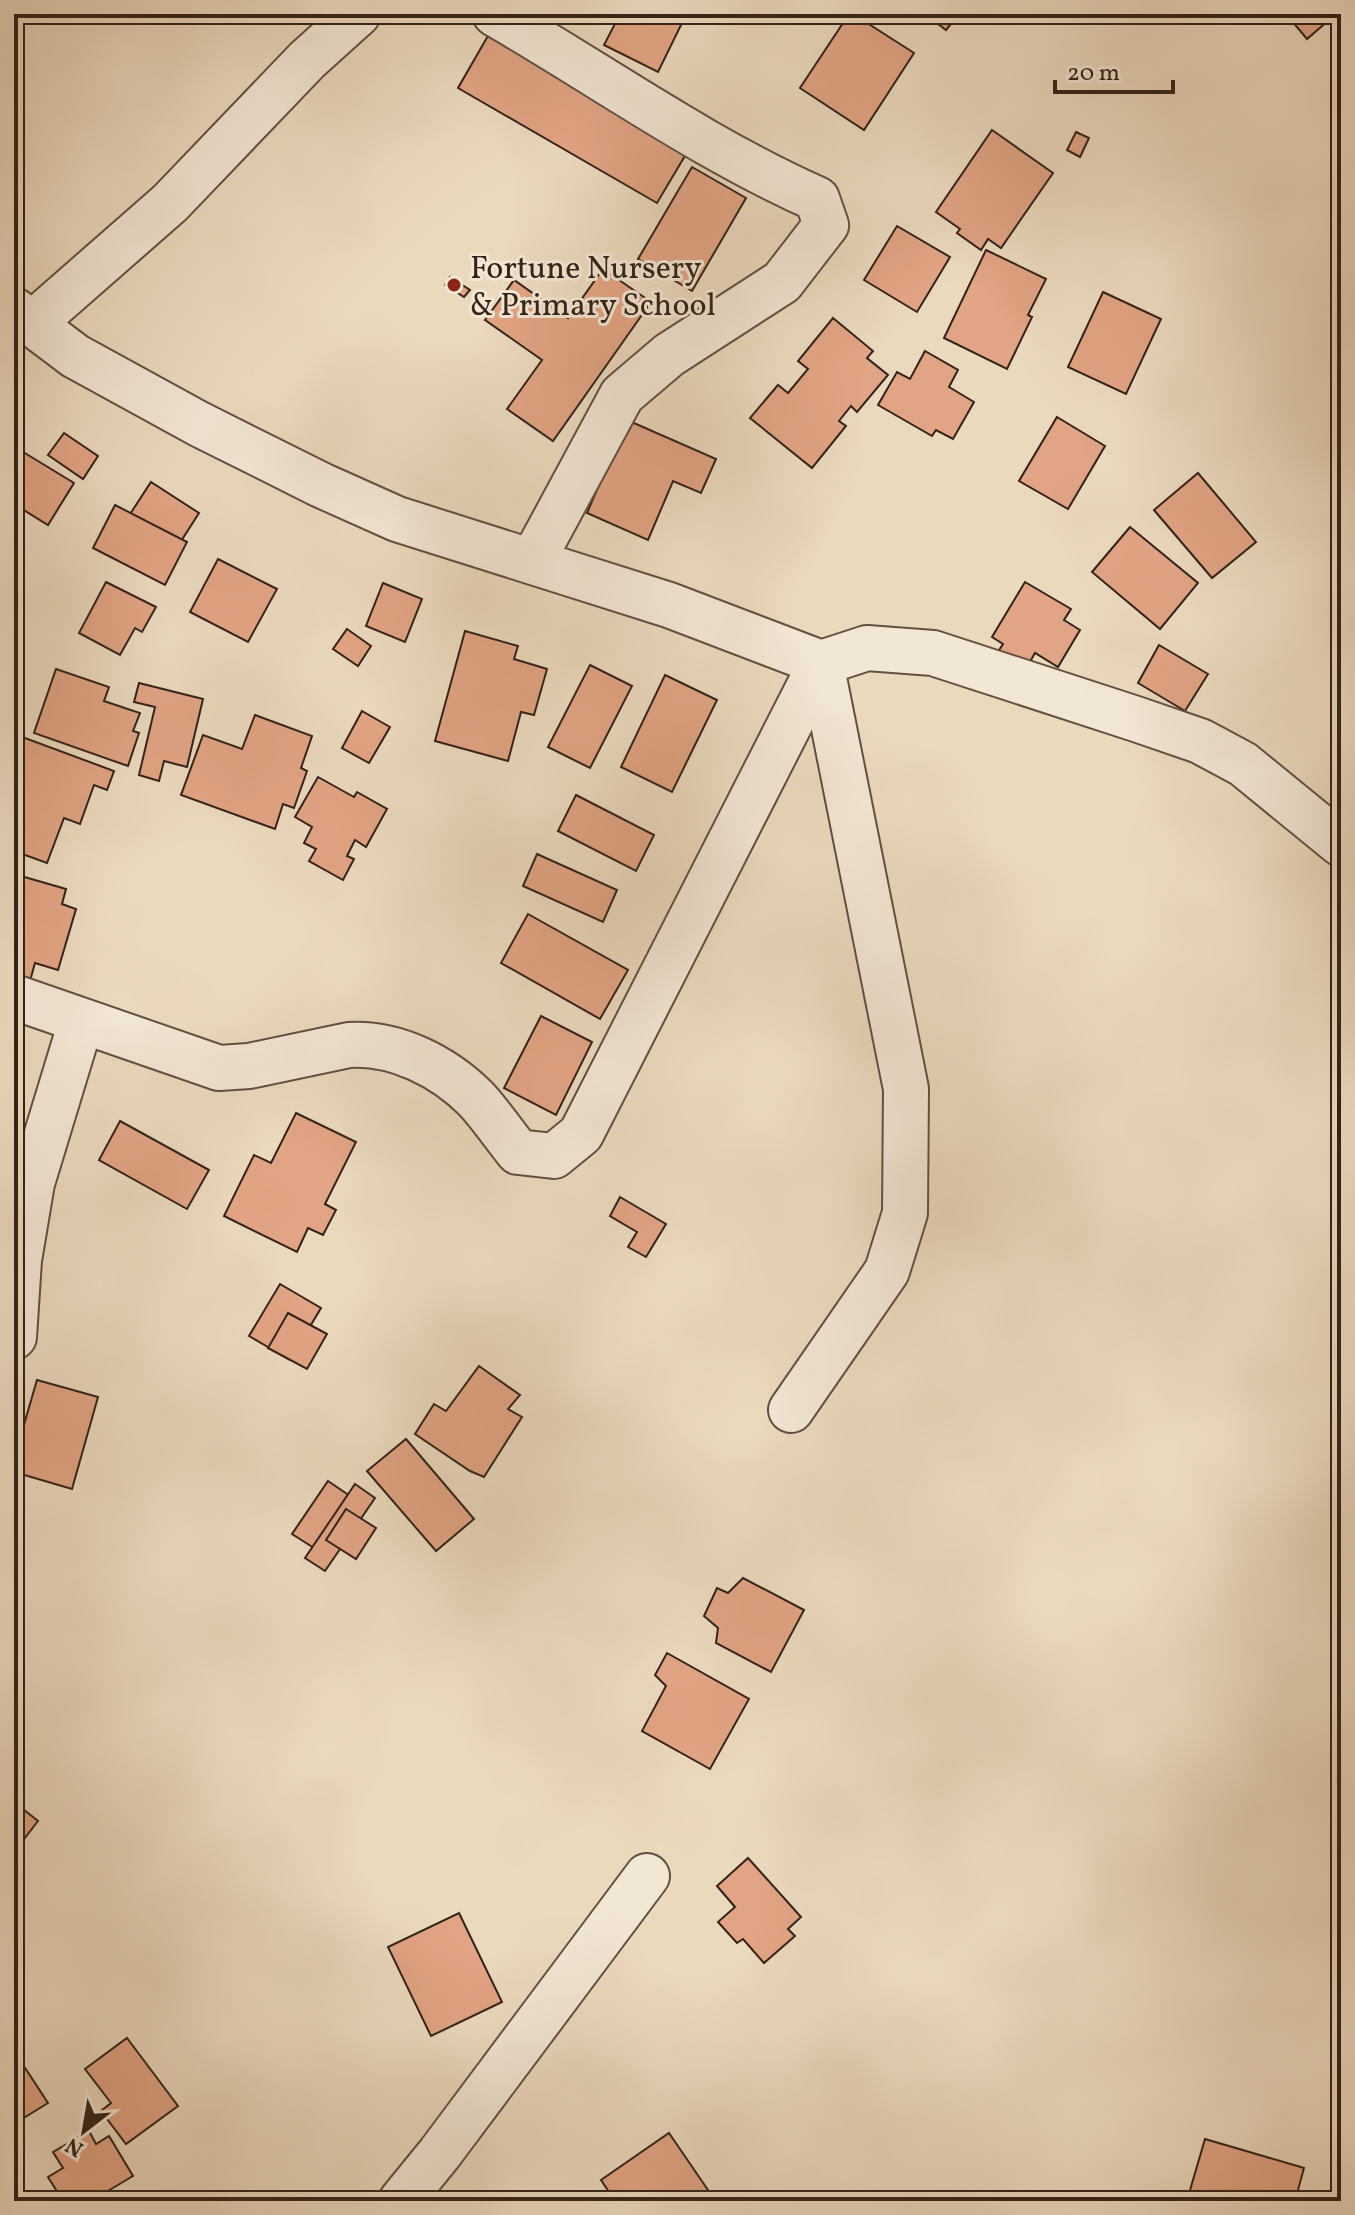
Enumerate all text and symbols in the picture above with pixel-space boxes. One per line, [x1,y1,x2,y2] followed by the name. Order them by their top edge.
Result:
[1055,44,1173,94] scale bar
[1067,57,1120,91] text: 20 m
[470,248,716,329] place label: Fortune Nursery & Primary School
[445,276,463,294] marker: Fortune Nursery & Primary School
[44,2091,124,2171] north arrow
[60,2129,90,2163] text: N

